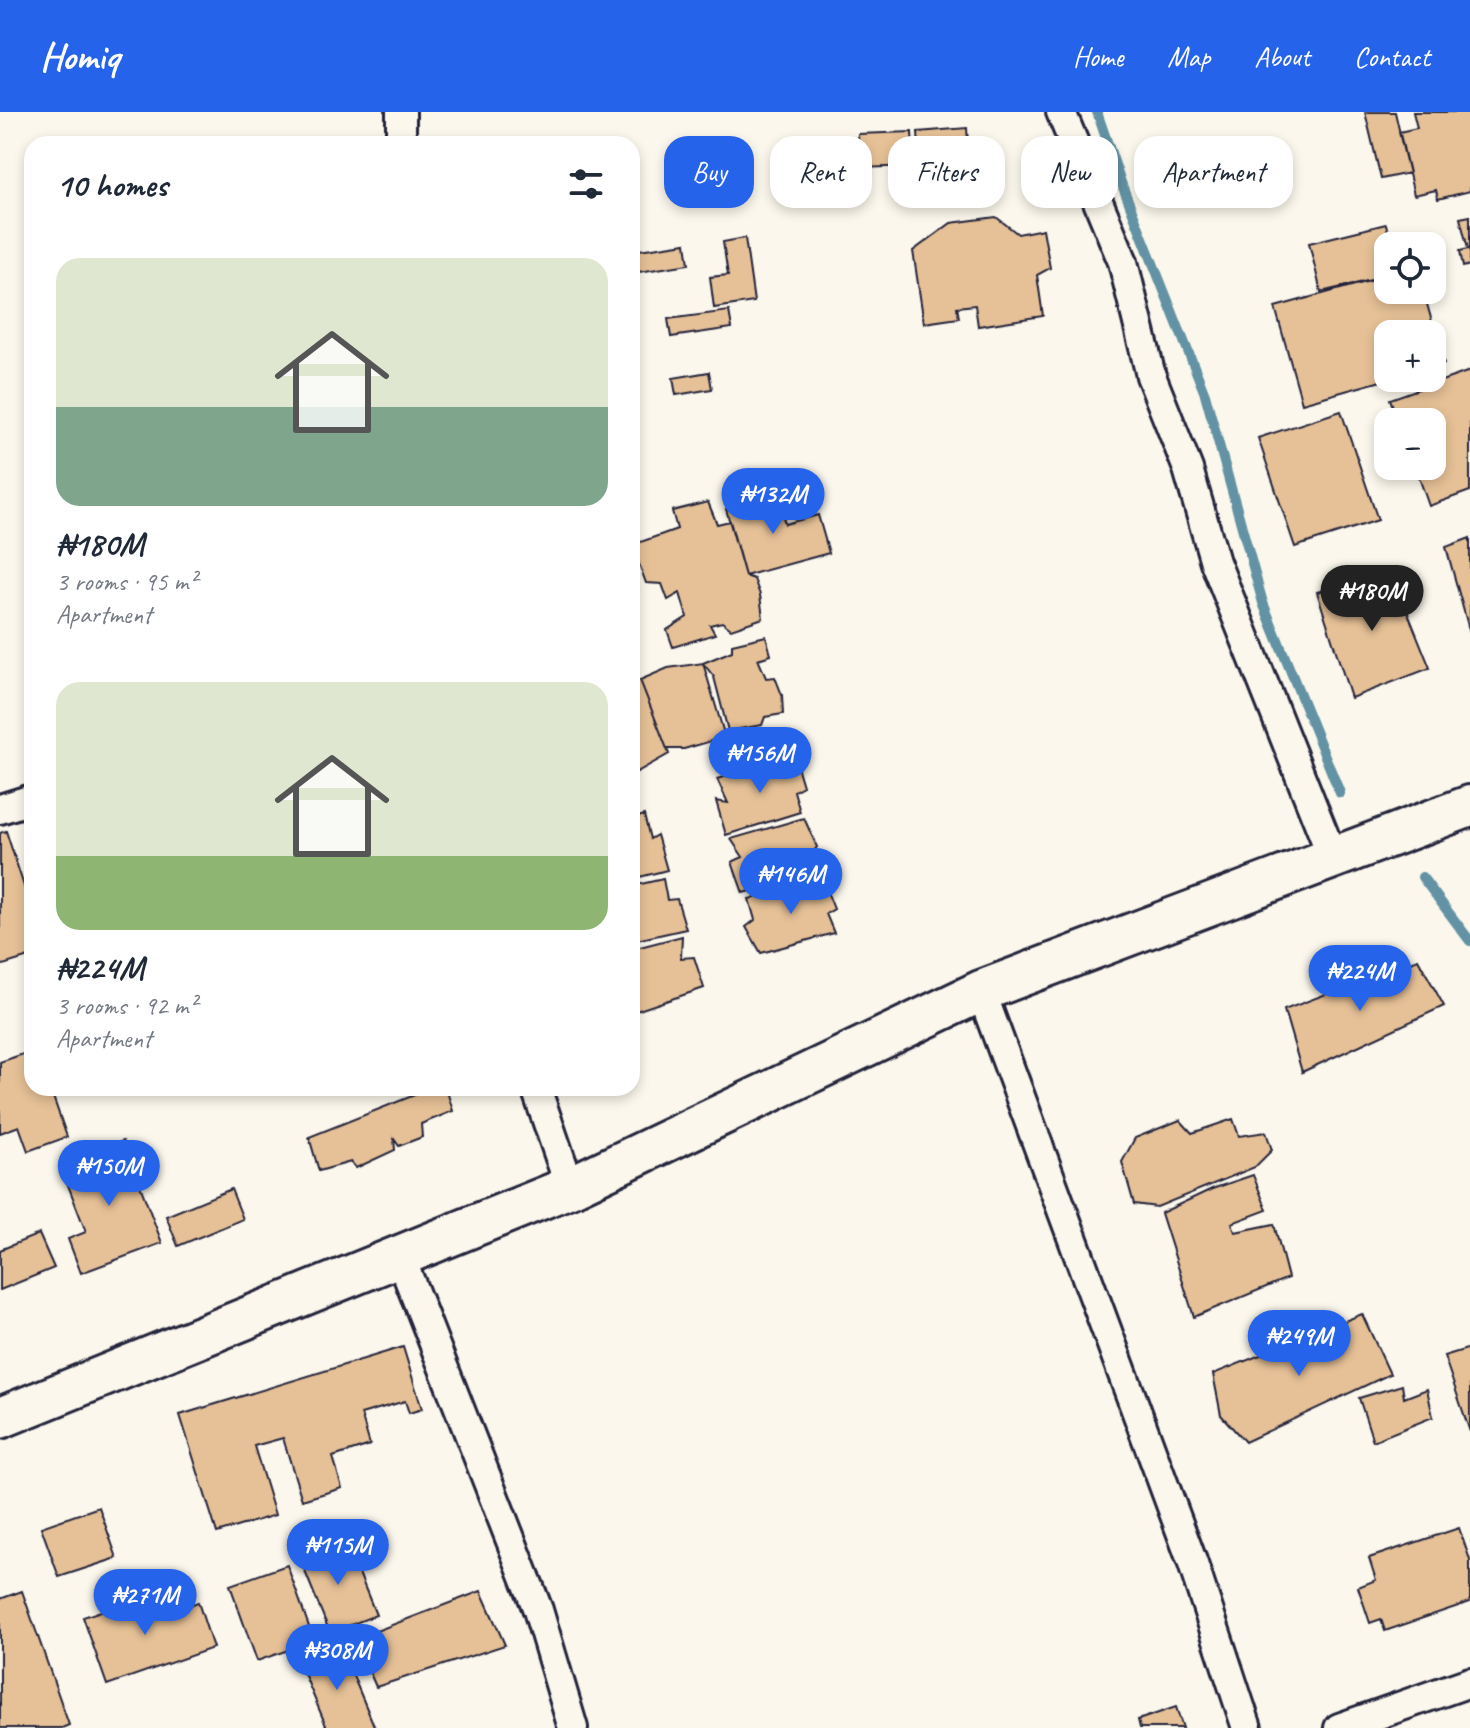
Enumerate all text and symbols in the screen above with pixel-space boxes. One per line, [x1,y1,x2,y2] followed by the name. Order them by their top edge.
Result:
[40,33,119,80] text: Homiq
[1073,39,1123,74] text: Home
[1167,39,1210,74] text: Map
[1254,39,1310,74] text: About
[1354,39,1430,74] text: Contact
[664,136,754,208] chip: Buy
[770,136,872,208] chip: Rent
[888,136,1005,208] chip: Filters
[1021,136,1118,208] chip: New
[1134,136,1293,208] chip: Apartment
[564,162,608,206] icon: filters
[56,163,167,206] text: 10 homes
[1374,232,1446,480] map controls
[1374,232,1446,304] button: locate
[260,310,404,454] icon: home
[1374,320,1446,392] button: +
[1374,408,1446,480] button: −
[717,468,829,536] pin: ₦132M
[740,477,806,510] text: ₦132M
[56,522,143,565] text: ₦180M
[56,565,197,598] text: 3 rooms · 95 m²
[1316,565,1428,633] pin: ₦180M
[1339,574,1405,607] text: ₦180M
[56,598,152,631] text: Apartment
[704,727,816,795] pin: ₦156M
[260,734,404,878] icon: home
[726,736,794,769] text: ₦156M
[735,848,847,916] pin: ₦146M
[757,857,825,890] text: ₦146M
[1304,945,1416,1013] pin: ₦224M
[56,946,143,989] text: ₦224M
[1327,954,1393,987] text: ₦224M
[56,989,197,1022] text: 3 rooms · 92 m²
[56,1022,152,1055] text: Apartment
[53,1140,165,1208] pin: ₦150M
[76,1149,142,1182] text: ₦150M
[1243,1310,1355,1378] pin: ₦249M
[1266,1319,1332,1352] text: ₦249M
[282,1519,394,1587] pin: ₦115M
[305,1528,371,1561] text: ₦115M
[89,1569,201,1637] pin: ₦271M
[112,1578,178,1611] text: ₦271M
[281,1624,393,1692] pin: ₦308M
[304,1633,370,1666] text: ₦308M

